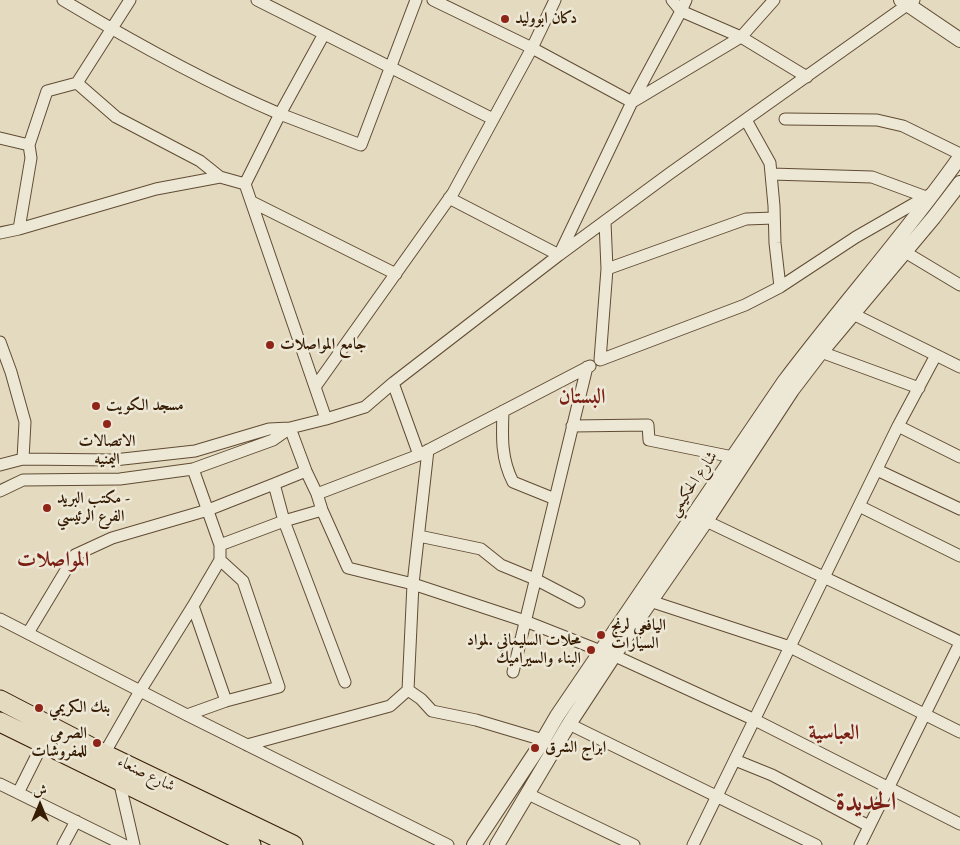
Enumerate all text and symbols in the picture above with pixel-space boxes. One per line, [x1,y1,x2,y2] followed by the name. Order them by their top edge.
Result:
[515,9,577,29] place label: دكان ابووليد
[499,13,511,25] marker: دكان ابووليد
[280,335,366,355] place label: جامع المواصلات
[264,339,276,351] marker: جامع المواصلات
[558,384,606,410] district label: البستان
[106,396,184,416] place label: مسجد الكويت
[90,400,102,412] marker: مسجد الكويت
[101,418,113,430] marker: الاتصالات اليمنيه
[78,432,136,470] place label: الاتصالات اليمنيه
[664,448,722,520] street label: شارع الحكيمي
[57,489,130,527] place label: مكتب البريد - الفرع الرئيسي
[41,502,53,514] marker: مكتب البريد - الفرع الرئيسي
[17,547,89,573] district label: المواصلات
[611,616,666,654] place label: اليافعي لرنج السيارات
[595,629,607,641] marker: اليافعي لرنج السيارات
[467,631,581,669] place label: محلات السليماني .لمواد البناء والسيراميك
[585,644,597,656] marker: محلات السليماني .لمواد البناء والسيراميك
[49,698,110,718] place label: بنك الكريمي
[33,702,45,714] marker: بنك الكريمي
[809,720,859,746] district label: العباسية
[31,724,87,762] place label: الصرمي للمفروشات
[91,737,103,749] marker: الصرمي للمفروشات
[545,738,606,758] place label: ابراج الشرق
[529,742,541,754] marker: ابراج الشرق
[114,752,178,796] street label: شارع صنعاء
[15,780,65,830] north arrow
[33,781,47,799] text: ش
[836,787,896,819] district label: الحديدة

